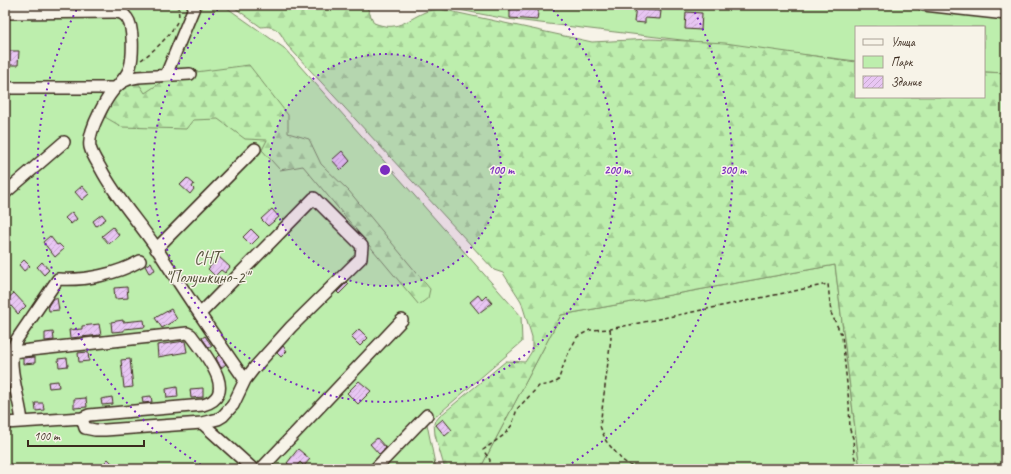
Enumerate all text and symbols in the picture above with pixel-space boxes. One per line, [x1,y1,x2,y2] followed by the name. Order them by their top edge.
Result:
[855,26,985,98] legend
[891,34,916,50] text: Улица
[891,54,914,70] text: Парк
[891,74,922,90] text: Здание
[488,162,515,178] text: 100 m
[604,162,631,178] text: 200 m
[720,162,747,178] text: 300 m
[378,163,392,177] centre of rings
[165,247,253,288] park label: СНТ "Полушкино-2"
[28,422,144,448] scale bar
[34,428,61,444] text: 100 m

